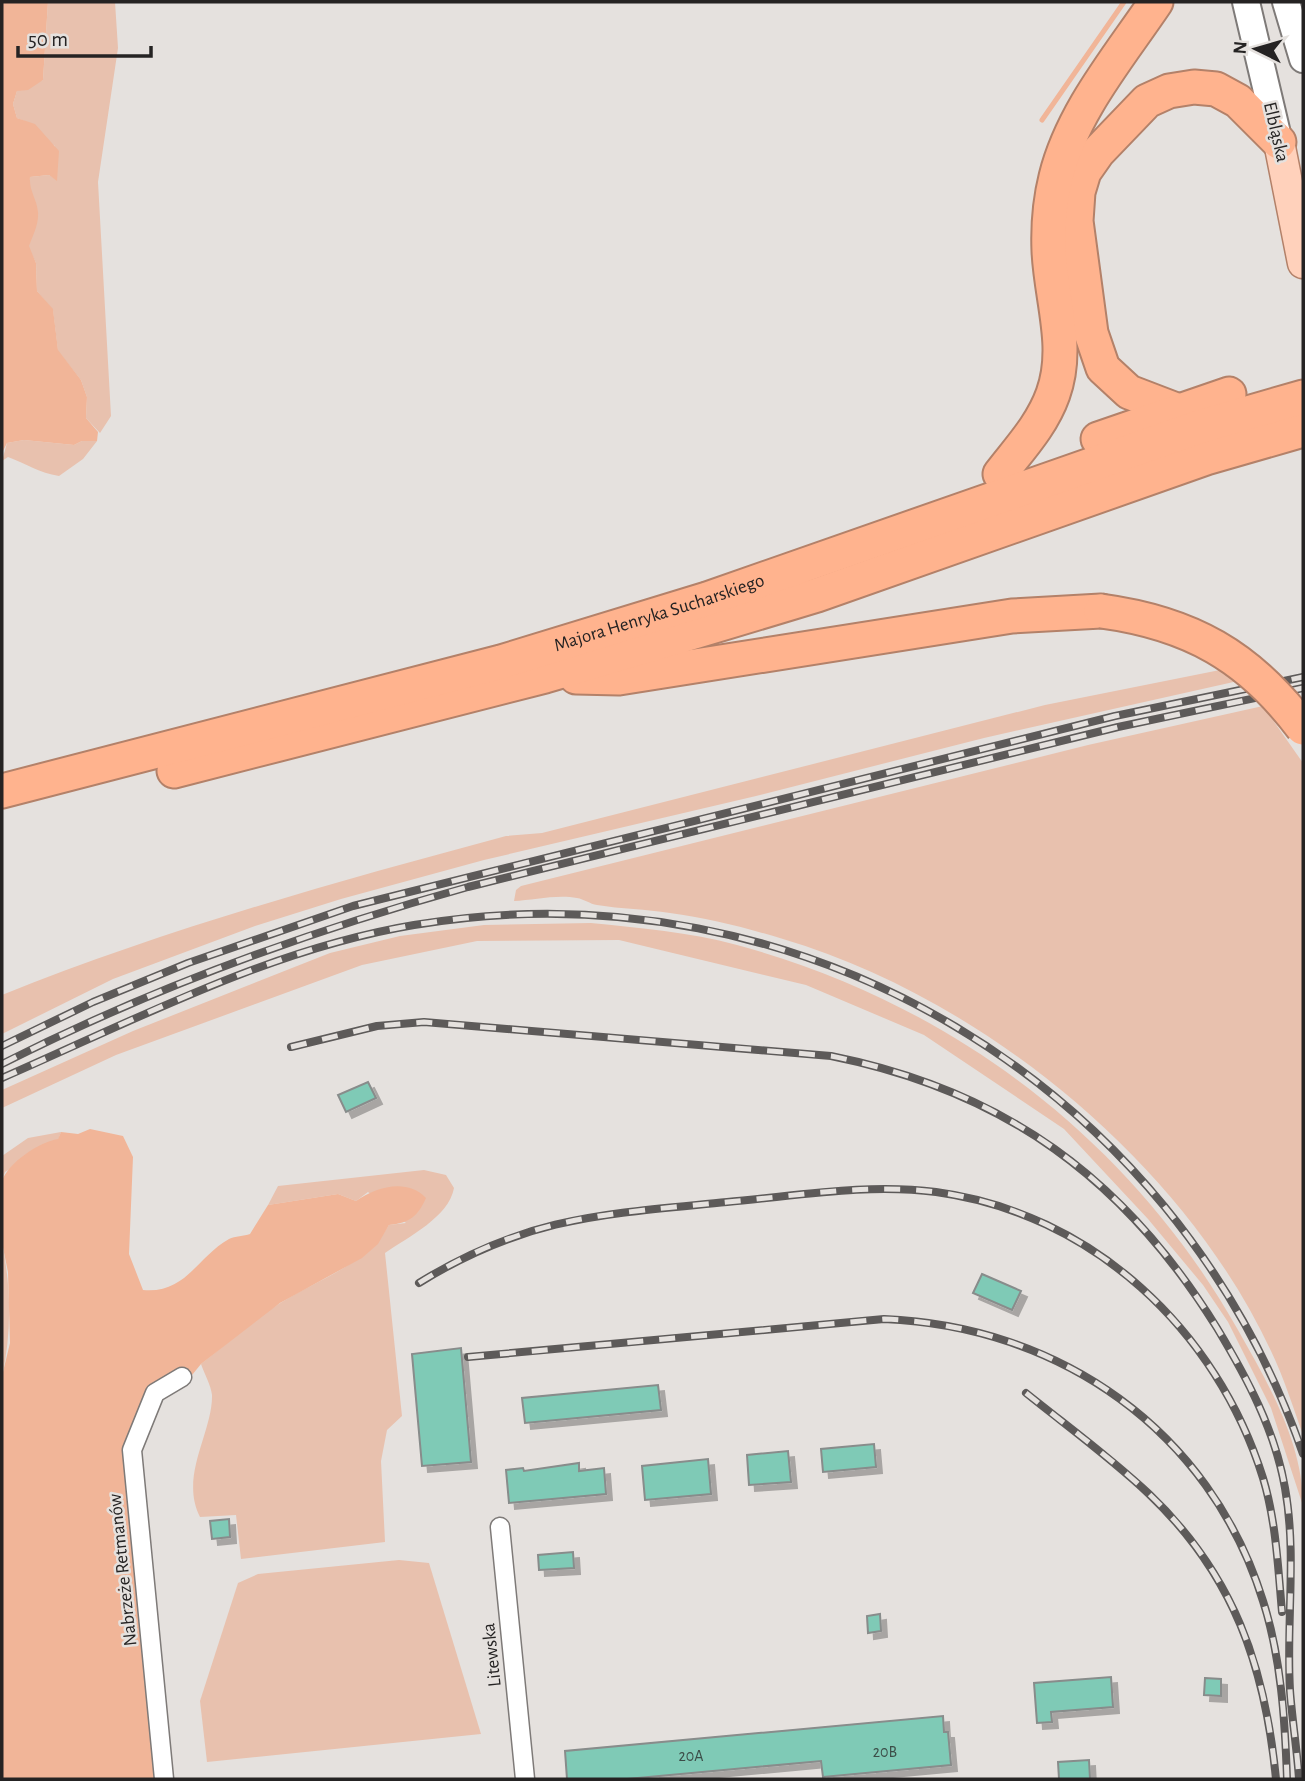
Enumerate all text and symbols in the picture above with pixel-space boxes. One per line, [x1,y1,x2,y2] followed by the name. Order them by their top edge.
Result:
[18,14,150,58] scale bar
[1221,14,1291,84] north arrow
[28,29,68,50] text: 50 m
[1231,40,1251,55] text: N
[1260,100,1292,164] street label: Elbląska
[552,570,767,655] street label: Majora Henryka Sucharskiego
[106,1493,140,1647] street label: Nabrzeże Retmanów
[479,1622,505,1688] street label: Litewska
[873,1744,897,1760] house number: 20B
[679,1748,703,1764] house number: 20A

